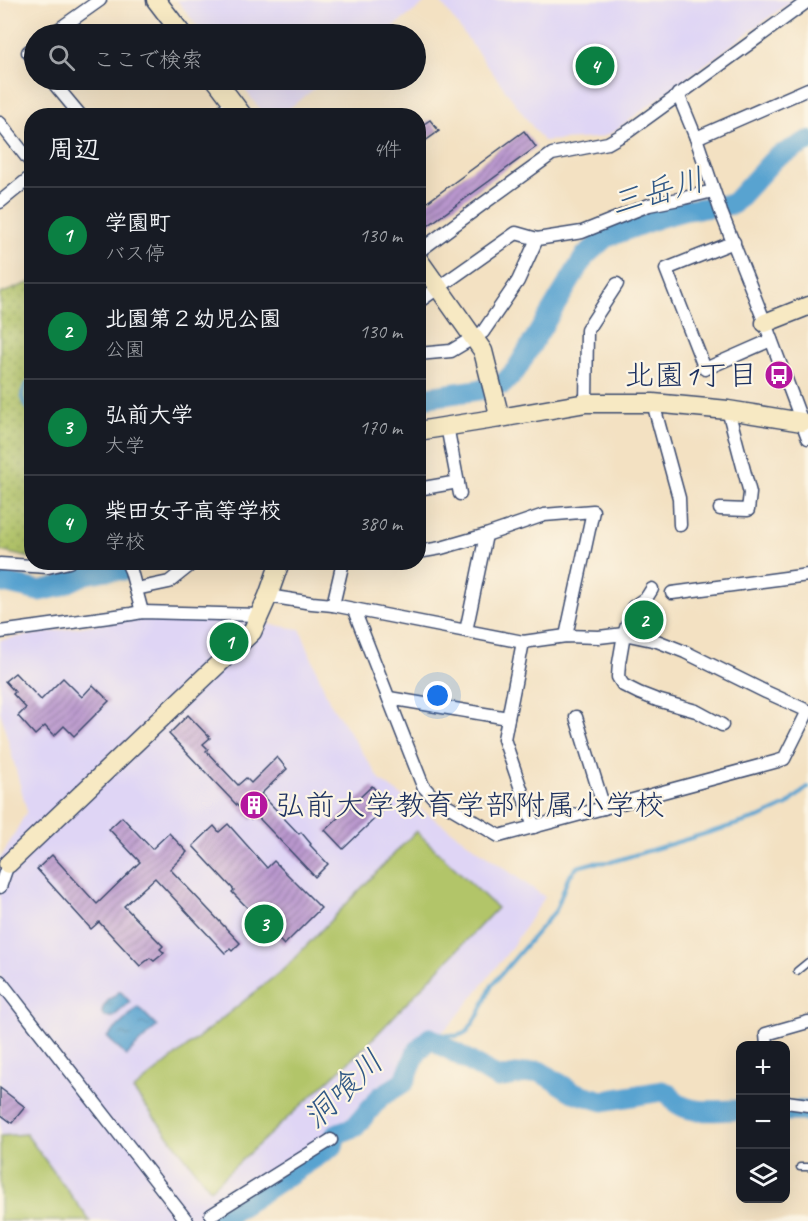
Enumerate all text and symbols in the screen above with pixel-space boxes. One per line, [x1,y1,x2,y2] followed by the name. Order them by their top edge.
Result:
[24,24,426,90] search box
[45,41,78,74] icon: search
[576,44,614,88] pin: 4
[93,46,203,74] text: ここで検索
[48,133,100,166] text: 周辺
[373,137,402,162] text: 4件
[605,159,709,224] water label: 三岳川
[105,209,171,237] text: 学園町
[63,223,72,248] text: 1
[359,223,402,248] text: 130 m
[105,241,165,266] text: バス停
[105,305,281,333] text: 北園第２幼児公園
[63,319,72,344] text: 2
[359,319,402,344] text: 130 m
[105,337,145,362] text: 公園
[625,356,758,394] place label: 北園1丁目
[763,359,795,391] bus stop icon: 北園1丁目
[105,401,193,429] text: 弘前大学
[63,415,72,440] text: 3
[359,415,402,440] text: 170 m
[105,433,145,458] text: 大学
[105,497,281,525] text: 柴田女子高等学校
[63,511,72,536] text: 4
[359,511,402,536] text: 380 m
[105,529,145,554] text: 学校
[624,598,664,642] pin: 2
[210,620,248,664] pin: 1
[423,681,452,710] your location
[275,786,665,824] place label: 弘前大学教育学部附属小学校
[238,789,270,821] building icon: 弘前大学教育学部附属小学校
[244,902,284,946] pin: 3
[295,1041,392,1137] water label: 洞喰川
[736,1041,790,1203] map controls
[736,1041,790,1095] button: +
[736,1095,790,1149] button: −
[736,1149,790,1203] button: layers

